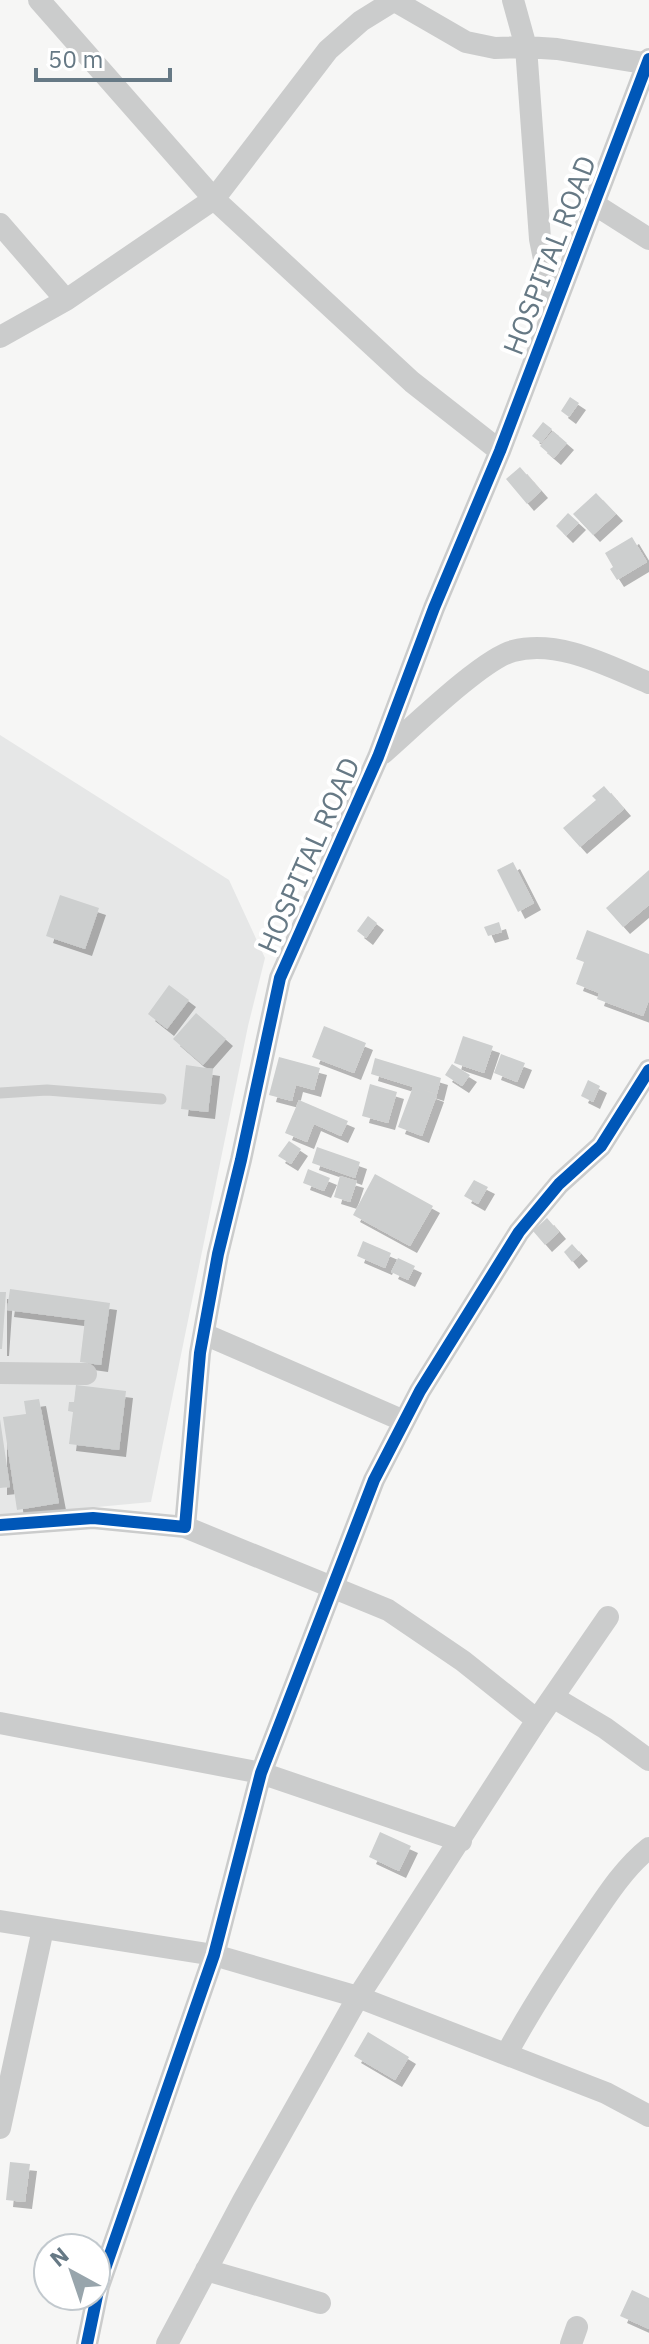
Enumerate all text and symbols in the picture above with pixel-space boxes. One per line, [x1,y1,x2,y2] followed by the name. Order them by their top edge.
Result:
[36,32,170,82] scale bar
[48,43,103,75] text: 50 m
[494,150,604,360] street label: HOSPITAL ROAD
[248,751,368,959] street label: HOSPITAL ROAD
[32,2232,112,2312] north arrow
[43,2240,74,2273] text: N

